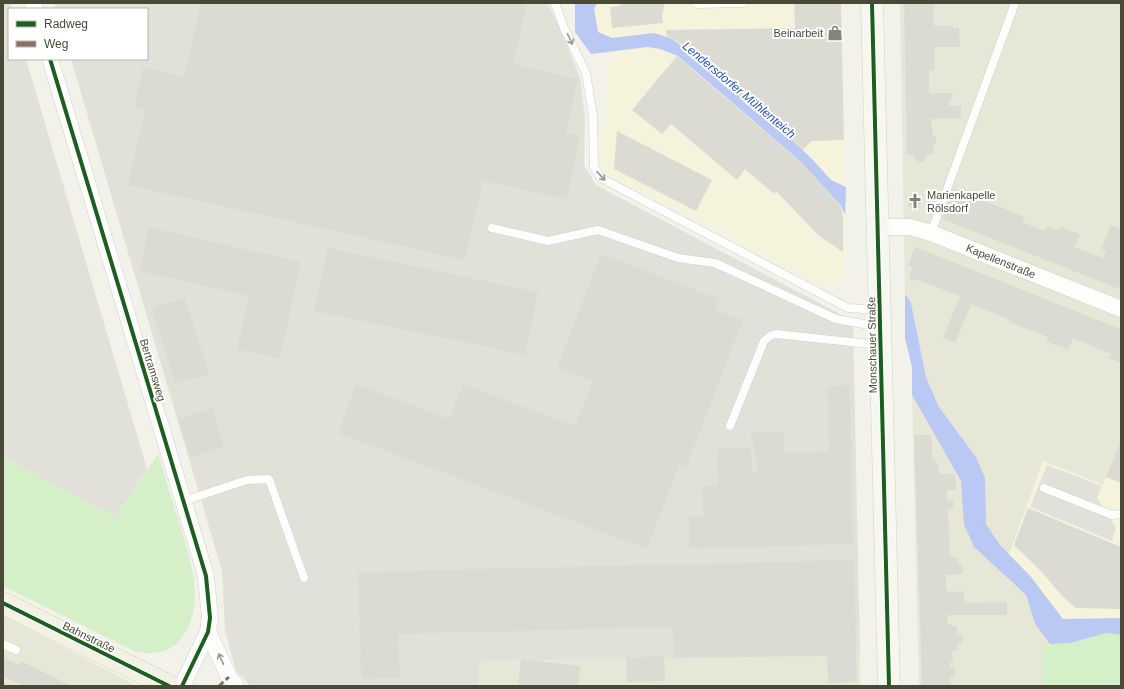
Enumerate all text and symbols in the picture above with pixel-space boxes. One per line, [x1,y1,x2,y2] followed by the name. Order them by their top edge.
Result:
[8,8,148,60] legend
[44,17,88,31] text: Radweg
[826,24,844,42] shop icon: Beinarbeit
[773,27,823,39] place label: Beinarbeit
[567,33,574,45] one-way arrow
[44,37,68,51] text: Weg
[680,39,798,141] water label: Lendersdorfer Mühlenteich
[597,171,606,181] one-way arrow
[927,189,995,214] place label: Marienkapelle Rölsdorf
[906,192,924,210] church icon: Marienkapelle Rölsdorf
[964,242,1038,280] street label: Kapellenstraße
[865,297,879,393] street label: Monschauer Straße
[138,337,168,403] street label: Bertramsweg
[61,619,117,655] street label: Bahnstraße
[217,654,224,666] one-way arrow

